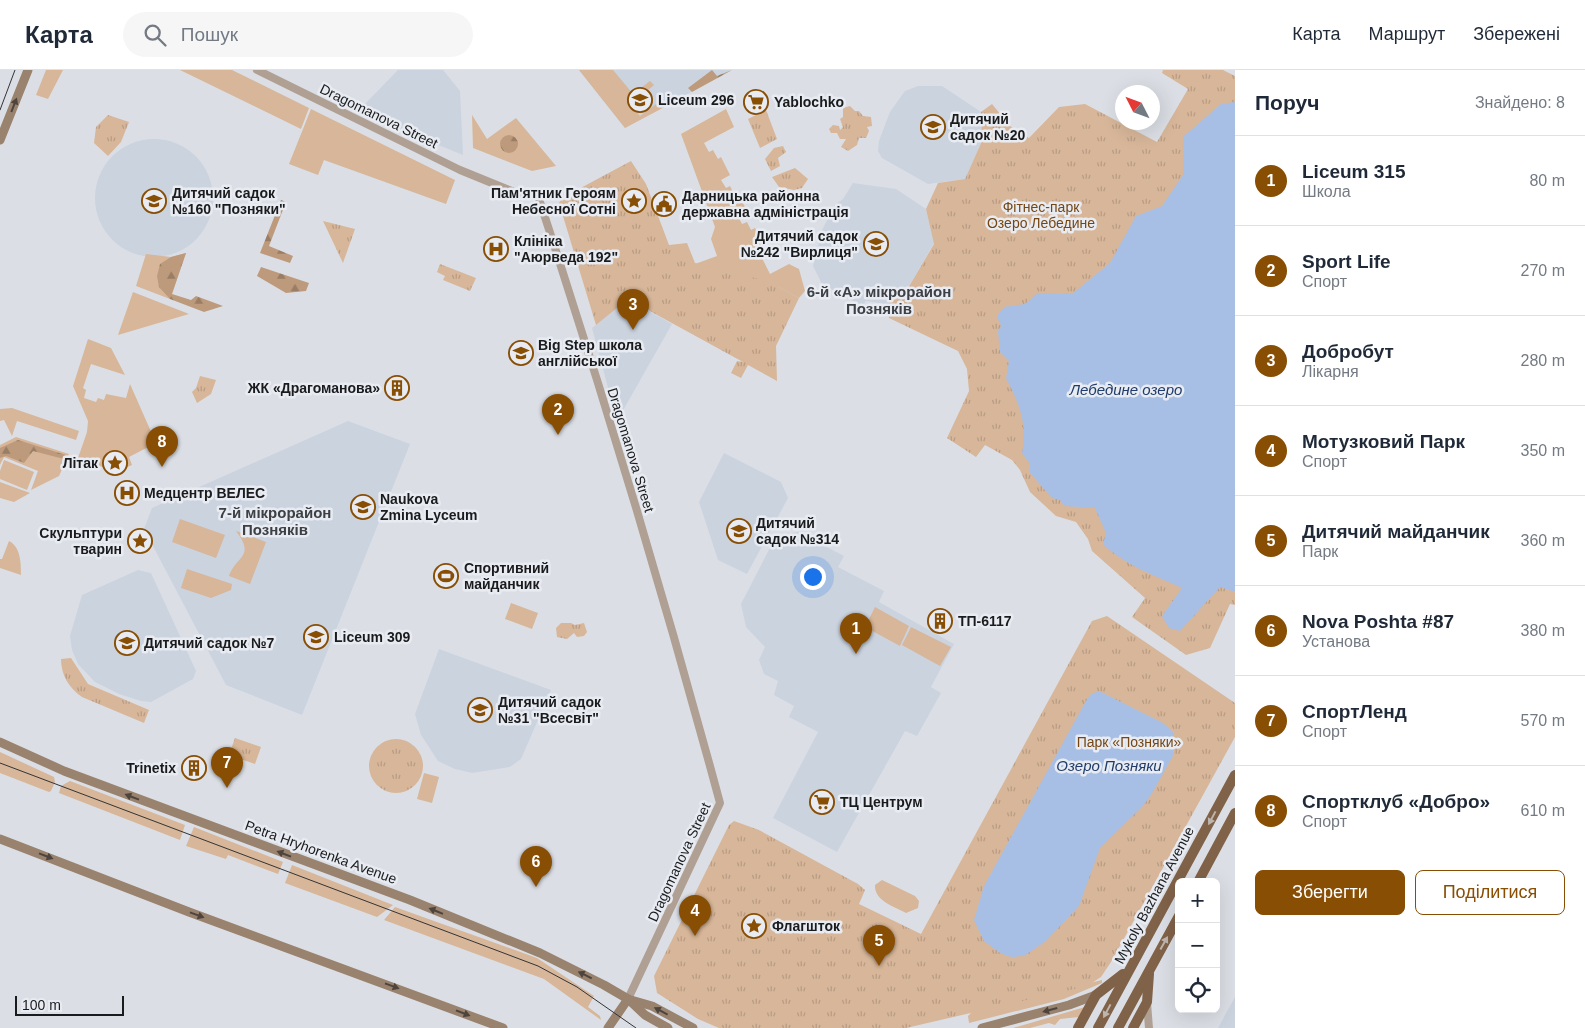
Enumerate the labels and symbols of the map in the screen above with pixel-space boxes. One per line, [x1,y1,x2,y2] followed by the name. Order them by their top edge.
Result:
[317,80,441,152] street label: Dragomanova Street
[1115,85,1160,130] north arrow
[627,87,653,113] school or university icon: Liceum 296
[743,89,769,115] supermarket icon: Yablochko
[658,92,734,108] place label: Liceum 296
[774,94,844,110] place label: Yablochko
[10,98,18,112] one-way arrow
[950,111,1025,143] place label: Дитячий садок №20
[920,114,946,140] school or university icon: Дитячий садок №20
[172,185,286,217] place label: Дитячий садок №160 "Позняки"
[491,185,616,217] place label: Пам'ятник Героям Небесної Сотні
[141,188,167,214] school or university icon: Дитячий садок №160 "Позняки"
[621,188,647,214] place icon: Пам'ятник Героям Небесної Сотні
[682,188,849,220] place label: Дарницька районна державна адміністрація
[651,191,677,217] public building icon: Дарницька районна державна адміністрація
[987,199,1095,231] park label: Фітнес-парк Озеро Лебедине
[741,228,859,260] place label: Дитячий садок №242 "Вирлиця"
[863,231,889,257] school or university icon: Дитячий садок №242 "Вирлиця"
[514,233,618,265] place label: Клініка "Аюрведа 192"
[483,236,509,262] hospital icon: Клініка "Аюрведа 192"
[807,283,951,317] district label: 6-й «А» мікрорайон Позняків
[617,289,649,330] pin: 3
[538,337,642,369] place label: Big Step школа англiйськоï
[508,340,534,366] school or university icon: Big Step школа англiйськоï
[384,375,410,401] building icon: ЖК «Драгоманова»
[247,380,380,396] place label: ЖК «Драгоманова»
[1069,381,1182,398] water label: Лебедине озеро
[604,386,658,514] street label: Dragomanova Street
[542,394,574,435] pin: 2
[146,426,178,467] pin: 8
[102,450,128,476] place icon: Літак
[63,455,99,471] place label: Літак
[114,480,140,506] hospital icon: Медцентр ВЕЛЕС
[144,485,265,501] place label: Медцентр ВЕЛЕС
[380,491,478,523] place label: Naukova Zmina Lyceum
[350,494,376,520] school or university icon: Naukova Zmina Lyceum
[219,504,331,538] district label: 7-й мікрорайон Позняків
[756,515,839,547] place label: Дитячий садок №314
[726,518,752,544] school or university icon: Дитячий садок №314
[39,525,122,557] place label: Скульптури тварин
[127,528,153,554] place icon: Скульптури тварин
[464,560,549,592] place label: Спортивний майданчик
[433,563,459,589] sports icon: Спортивний майданчик
[800,564,826,590] your location
[927,608,953,634] building icon: ТП-6117
[840,613,872,654] pin: 1
[958,613,1012,629] place label: ТП-6117
[303,624,329,650] school or university icon: Liceum 309
[334,629,410,645] place label: Liceum 309
[114,630,140,656] school or university icon: Дитячий садок №7
[144,635,275,651] place label: Дитячий садок №7
[498,694,602,726] place label: Дитячий садок №31 "Всесвіт"
[467,697,493,723] school or university icon: Дитячий садок №31 "Всесвіт"
[1077,734,1182,750] park label: Парк «Позняки»
[211,747,243,788] pin: 7
[181,755,207,781] building icon: Trinetix
[1056,757,1162,774] water label: Озеро Позняки
[126,760,176,776] place label: Trinetix
[809,789,835,815] supermarket icon: ТЦ Центрум
[124,793,139,801] one-way arrow
[840,794,923,810] place label: ТЦ Центрум
[644,800,714,924] street label: Dragomanova Street
[1208,811,1216,825] one-way arrow
[243,817,399,887] street label: Petra Hryhorenka Avenue
[1111,823,1197,966] street label: Mykoly Bazhana Avenue
[520,846,552,887] pin: 6
[276,850,291,858] one-way arrow
[39,852,54,860] one-way arrow
[679,895,711,936] pin: 4
[429,906,444,914] one-way arrow
[190,911,205,919] one-way arrow
[741,913,767,939] place icon: Флагшток
[772,918,841,934] place label: Флагшток
[863,925,895,966] pin: 5
[1160,936,1168,951] one-way arrow
[578,971,593,979] one-way arrow
[385,982,400,990] one-way arrow
[15,993,124,1016] scale bar
[1103,1004,1111,1019] one-way arrow
[654,1007,668,1015] one-way arrow
[1042,1007,1057,1015] one-way arrow
[456,1009,470,1017] one-way arrow

